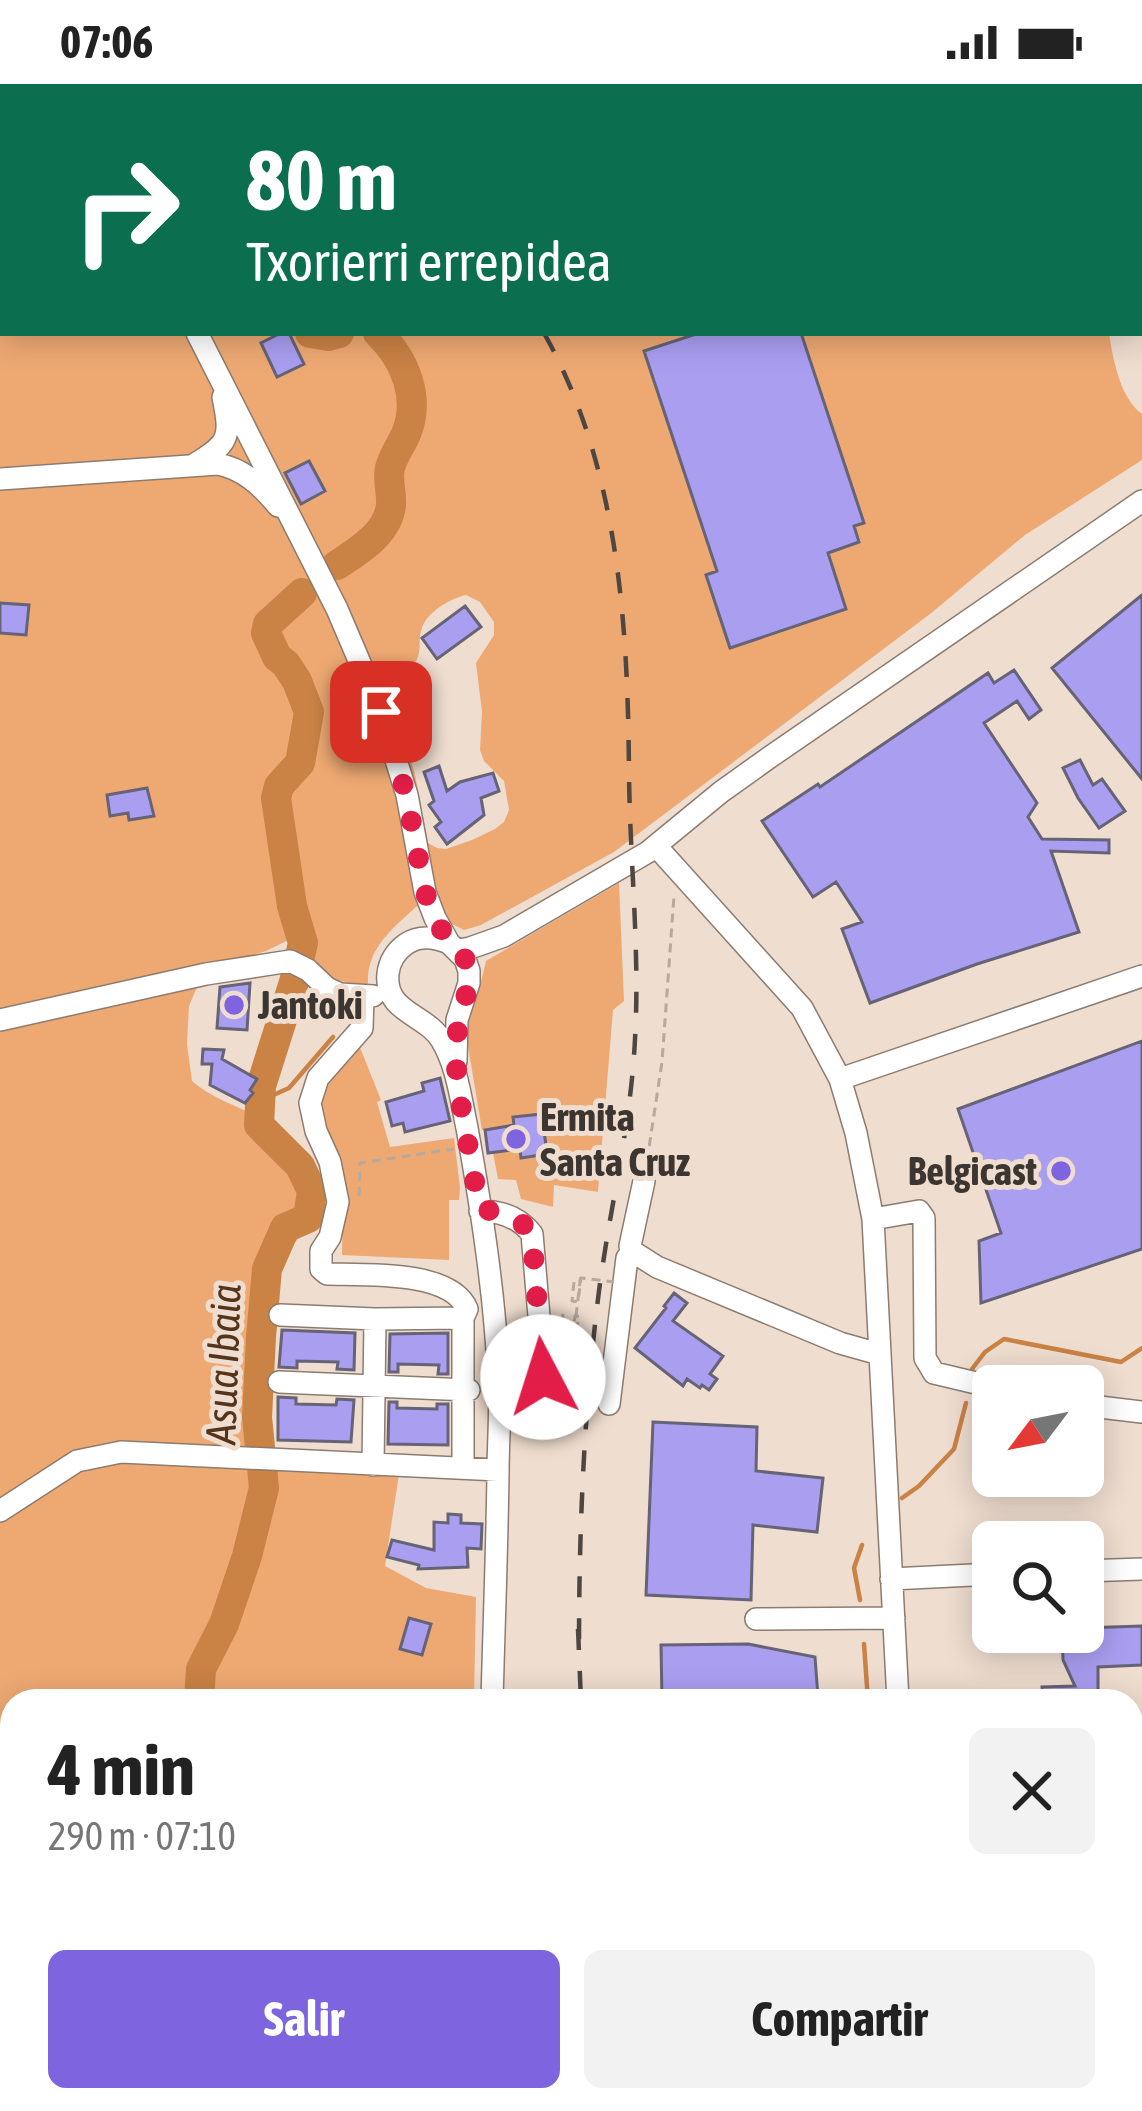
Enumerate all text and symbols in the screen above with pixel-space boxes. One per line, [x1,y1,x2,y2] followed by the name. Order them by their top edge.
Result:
[60,16,154,68] text: 07:06
[48,132,204,288] icon: right
[246,132,397,228] text: 80 m
[246,231,612,292] text: Txorierri errepidea
[330,661,432,763] pin
[348,679,414,745] icon: arrive
[257,983,363,1027] place label: Jantoki
[221,992,247,1018] marker: Jantoki
[540,1095,690,1184] place label: Ermita Santa Cruz
[503,1126,529,1152] marker: Ermita Santa Cruz
[908,1149,1038,1193] place label: Belgicast
[1048,1158,1074,1184] marker: Belgicast
[196,1283,250,1446] water label: Asua Ibaia
[480,1314,606,1440] position arrow
[972,1365,1104,1497] north arrow
[972,1365,1104,1653] map controls
[972,1521,1104,1653] button: search
[48,1728,195,1810] text: 4 min
[969,1728,1095,1854] button: close
[48,1814,236,1858] text: 290 m · 07:10
[48,1950,560,2088] button: Salir
[584,1950,1095,2088] button: Compartir

